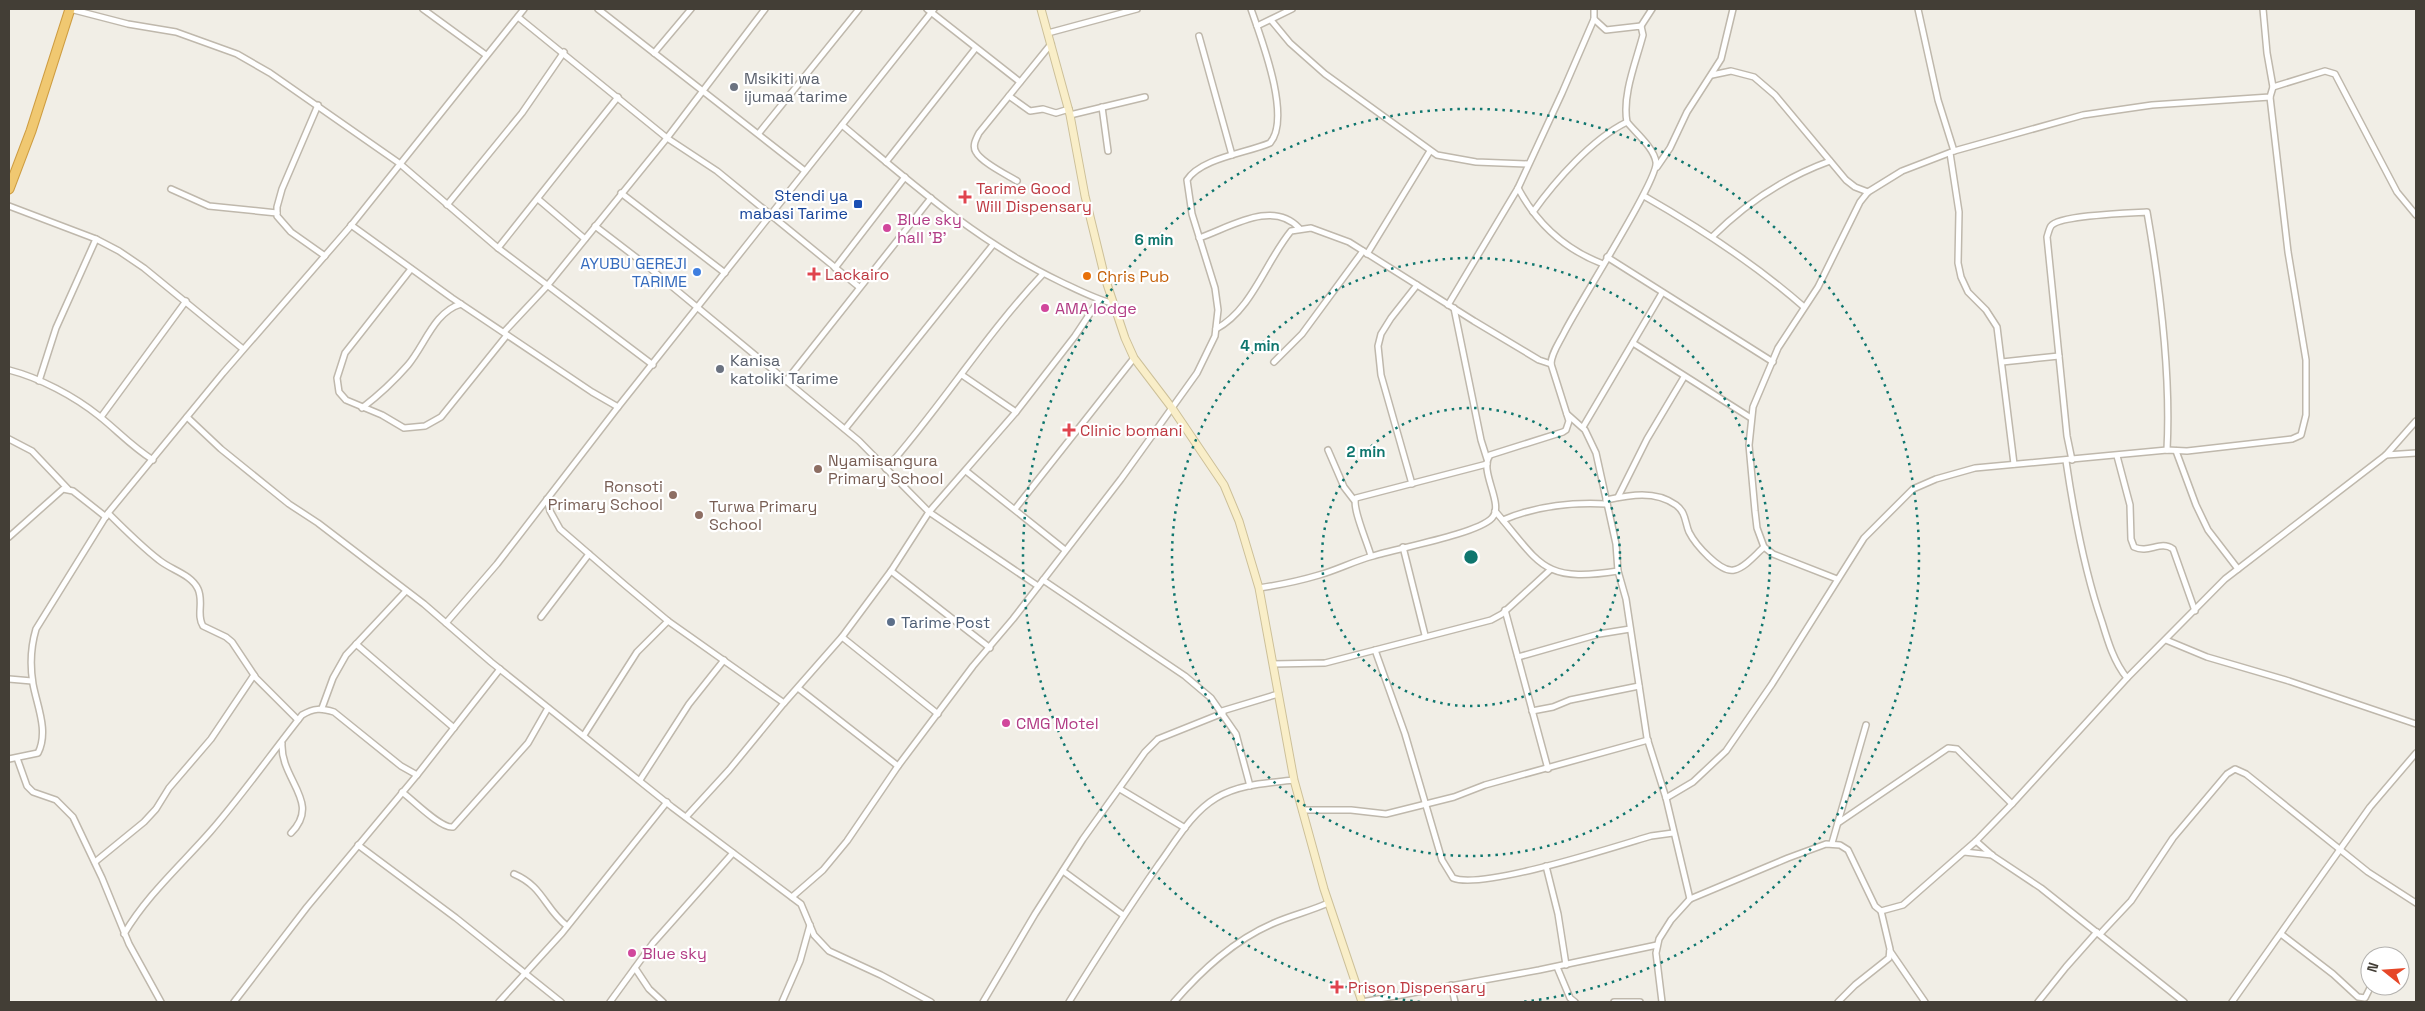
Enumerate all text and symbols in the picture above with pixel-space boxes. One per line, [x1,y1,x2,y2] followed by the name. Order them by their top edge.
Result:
[744,68,848,107] place label: Msikiti wa ijumaa tarime
[728,81,740,93] marker: Msikiti wa ijumaa tarime
[976,178,1092,217] place label: Tarime Good Will Dispensary
[739,185,848,224] place label: Stendi ya mabasi Tarime
[958,190,972,204] marker: Tarime Good Will Dispensary
[852,198,864,210] marker: Stendi ya mabasi Tarime
[897,209,962,248] place label: Blue sky hall 'B'
[881,222,893,234] marker: Blue sky hall 'B'
[1134,230,1174,249] text: 6 min
[580,253,687,292] place label: AYUBU GEREJI TARIME
[825,264,889,285] place label: Lackairo
[691,266,703,278] marker: AYUBU GEREJI TARIME
[1097,266,1169,287] place label: Chris Pub
[807,267,821,281] marker: Lackairo
[1081,270,1093,282] marker: Chris Pub
[1055,298,1137,319] place label: AMA lodge
[1039,302,1051,314] marker: AMA lodge
[1240,336,1280,355] text: 4 min
[730,350,839,389] place label: Kanisa katoliki Tarime
[714,363,726,375] marker: Kanisa katoliki Tarime
[1080,420,1182,441] place label: Clinic bomani
[1062,423,1076,437] marker: Clinic bomani
[1347,442,1385,461] text: 2 min
[828,450,943,489] place label: Nyamisangura Primary School
[812,463,824,475] marker: Nyamisangura Primary School
[548,476,663,515] place label: Ronsoti Primary School
[667,489,679,501] marker: Ronsoti Primary School
[709,496,817,535] place label: Turwa Primary School
[693,509,705,521] marker: Turwa Primary School
[1462,548,1480,566] centre of rings
[901,612,990,633] place label: Tarime Post
[885,616,897,628] marker: Tarime Post
[1016,713,1099,734] place label: CMG Motel
[1000,717,1012,729] marker: CMG Motel
[642,943,707,964] place label: Blue sky
[2360,946,2410,996] north arrow
[626,947,638,959] marker: Blue sky
[2363,960,2383,974] text: N
[1348,977,1486,998] place label: Prison Dispensary
[1330,980,1344,994] marker: Prison Dispensary

